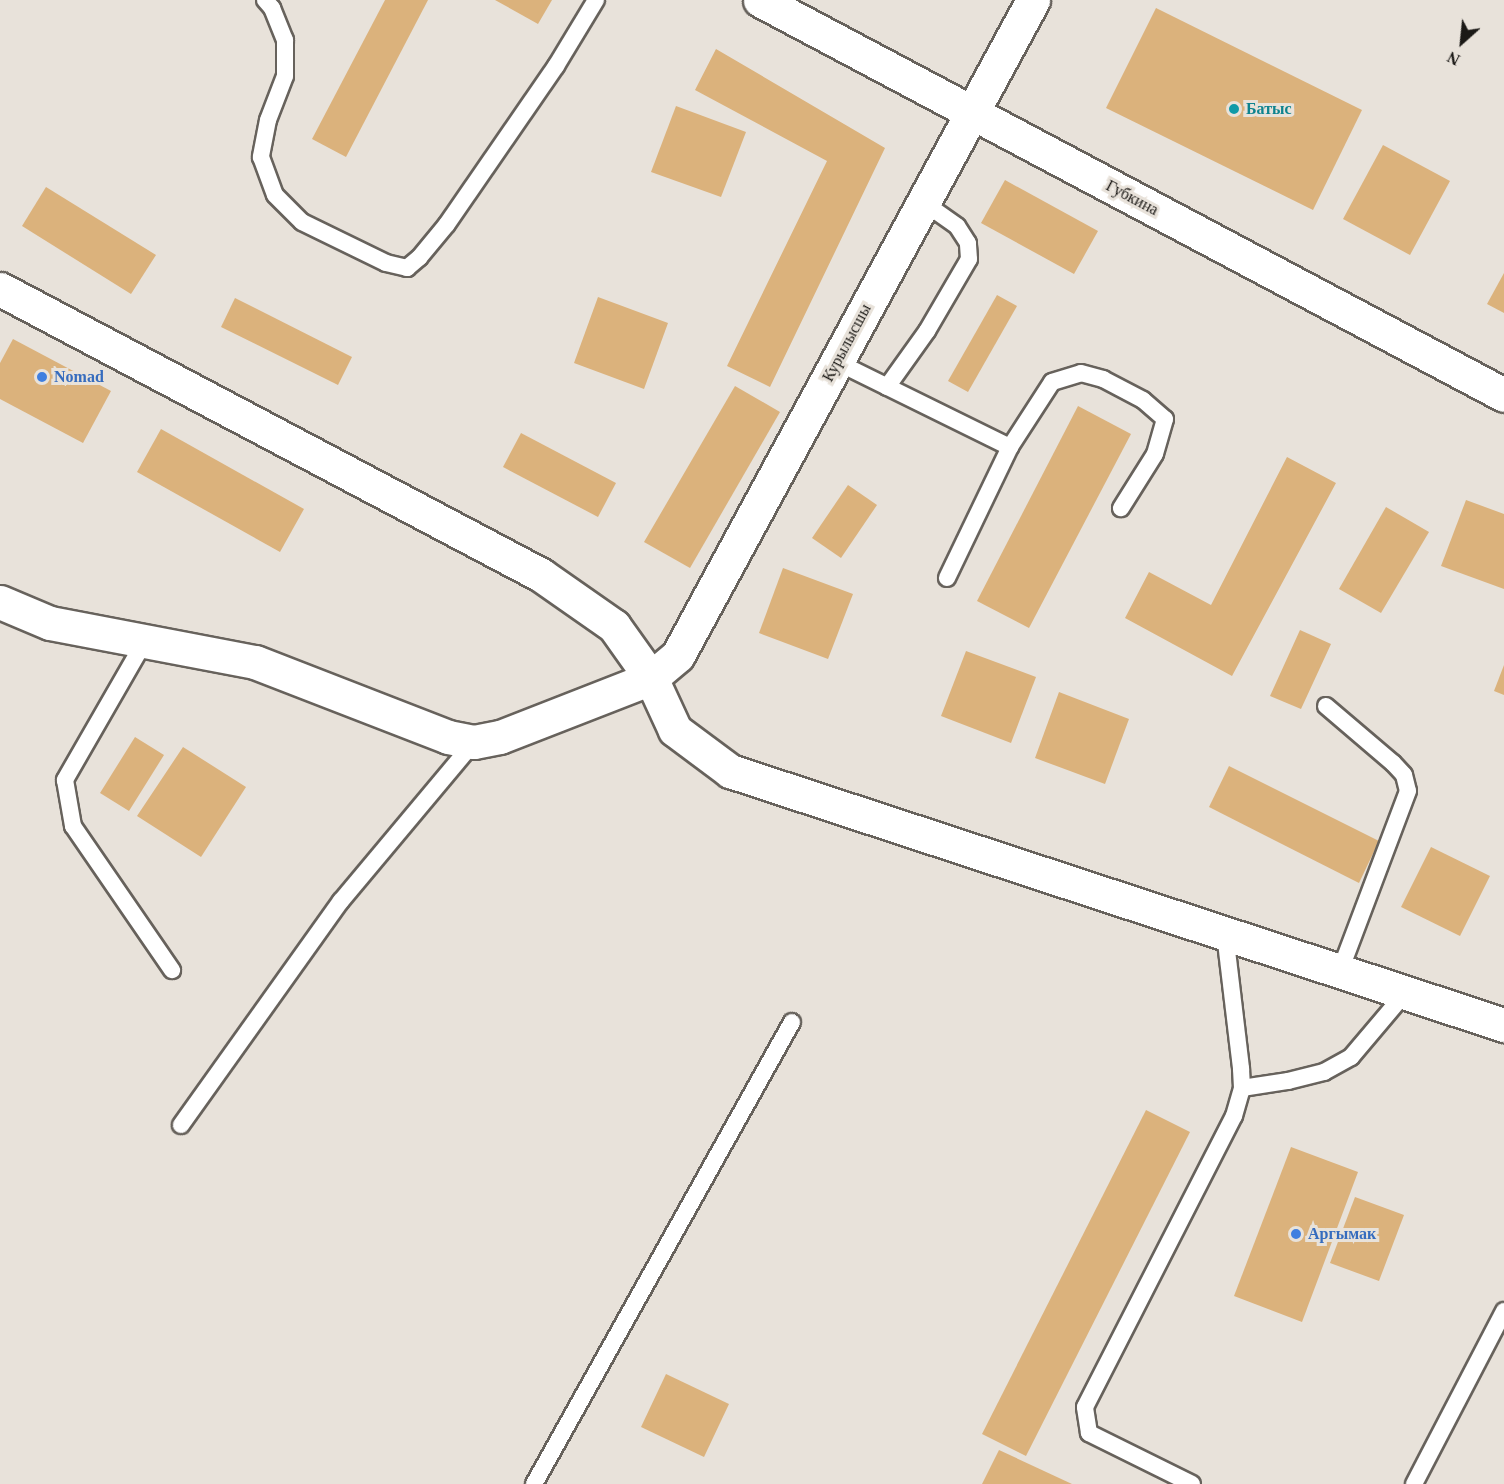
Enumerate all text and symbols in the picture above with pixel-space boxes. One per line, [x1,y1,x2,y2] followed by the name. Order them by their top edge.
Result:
[1432,12,1492,72] north arrow
[1445,48,1463,69] text: N
[1246,99,1292,119] place label: Батыс
[1227,102,1241,116] marker: Батыс
[1103,176,1161,220] street label: Губкина
[819,301,875,385] street label: Курылысшы
[54,367,104,387] place label: Nomad
[35,370,49,384] marker: Nomad
[1308,1224,1376,1244] place label: Аргымак
[1289,1227,1303,1241] marker: Аргымак

